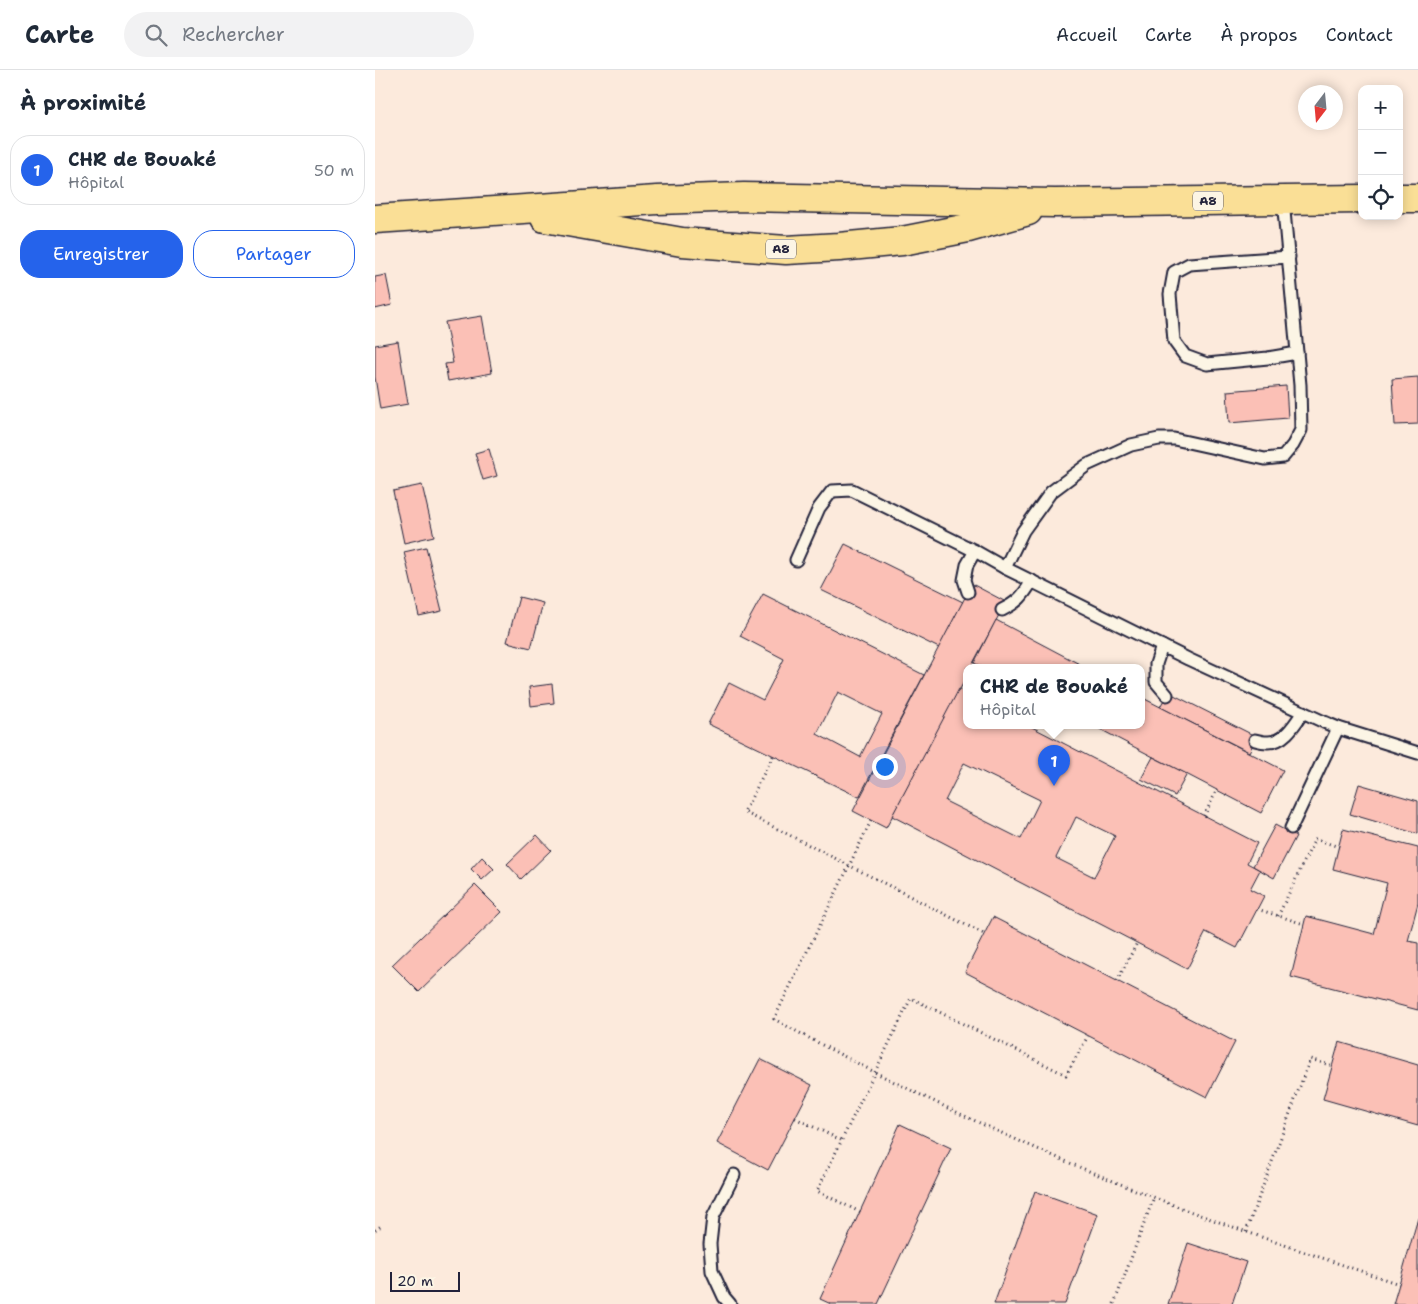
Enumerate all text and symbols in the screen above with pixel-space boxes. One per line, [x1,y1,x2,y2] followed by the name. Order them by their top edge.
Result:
[124,12,474,57] search box
[25,19,94,51] text: Carte
[142,21,170,49] icon: search
[182,22,285,47] text: Rechercher
[1056,23,1117,47] text: Accueil
[1145,23,1192,47] text: Carte
[1220,23,1298,47] text: À propos
[1326,23,1393,47] text: Contact
[1298,85,1343,130] north arrow
[1358,85,1403,220] map controls
[1358,85,1403,130] button: +
[20,89,146,117] text: À proximité
[1358,130,1403,175] button: −
[68,147,216,172] text: CHR de Bouaké
[33,160,41,181] text: 1
[314,160,354,181] text: 50 m
[68,172,124,193] text: Hôpital
[1358,175,1403,220] button: locate
[1193,192,1223,210] road number: A8
[20,230,183,278] button: Enregistrer
[193,230,355,278] button: Partager
[766,240,796,258] road number: A8
[963,664,1145,729] popup
[980,674,1128,699] text: CHR de Bouaké
[980,699,1036,720] text: Hôpital
[1038,745,1070,786] pin: 1
[872,754,898,780] your location
[390,1269,460,1292] scale bar
[397,1272,433,1290] text: 20 m

